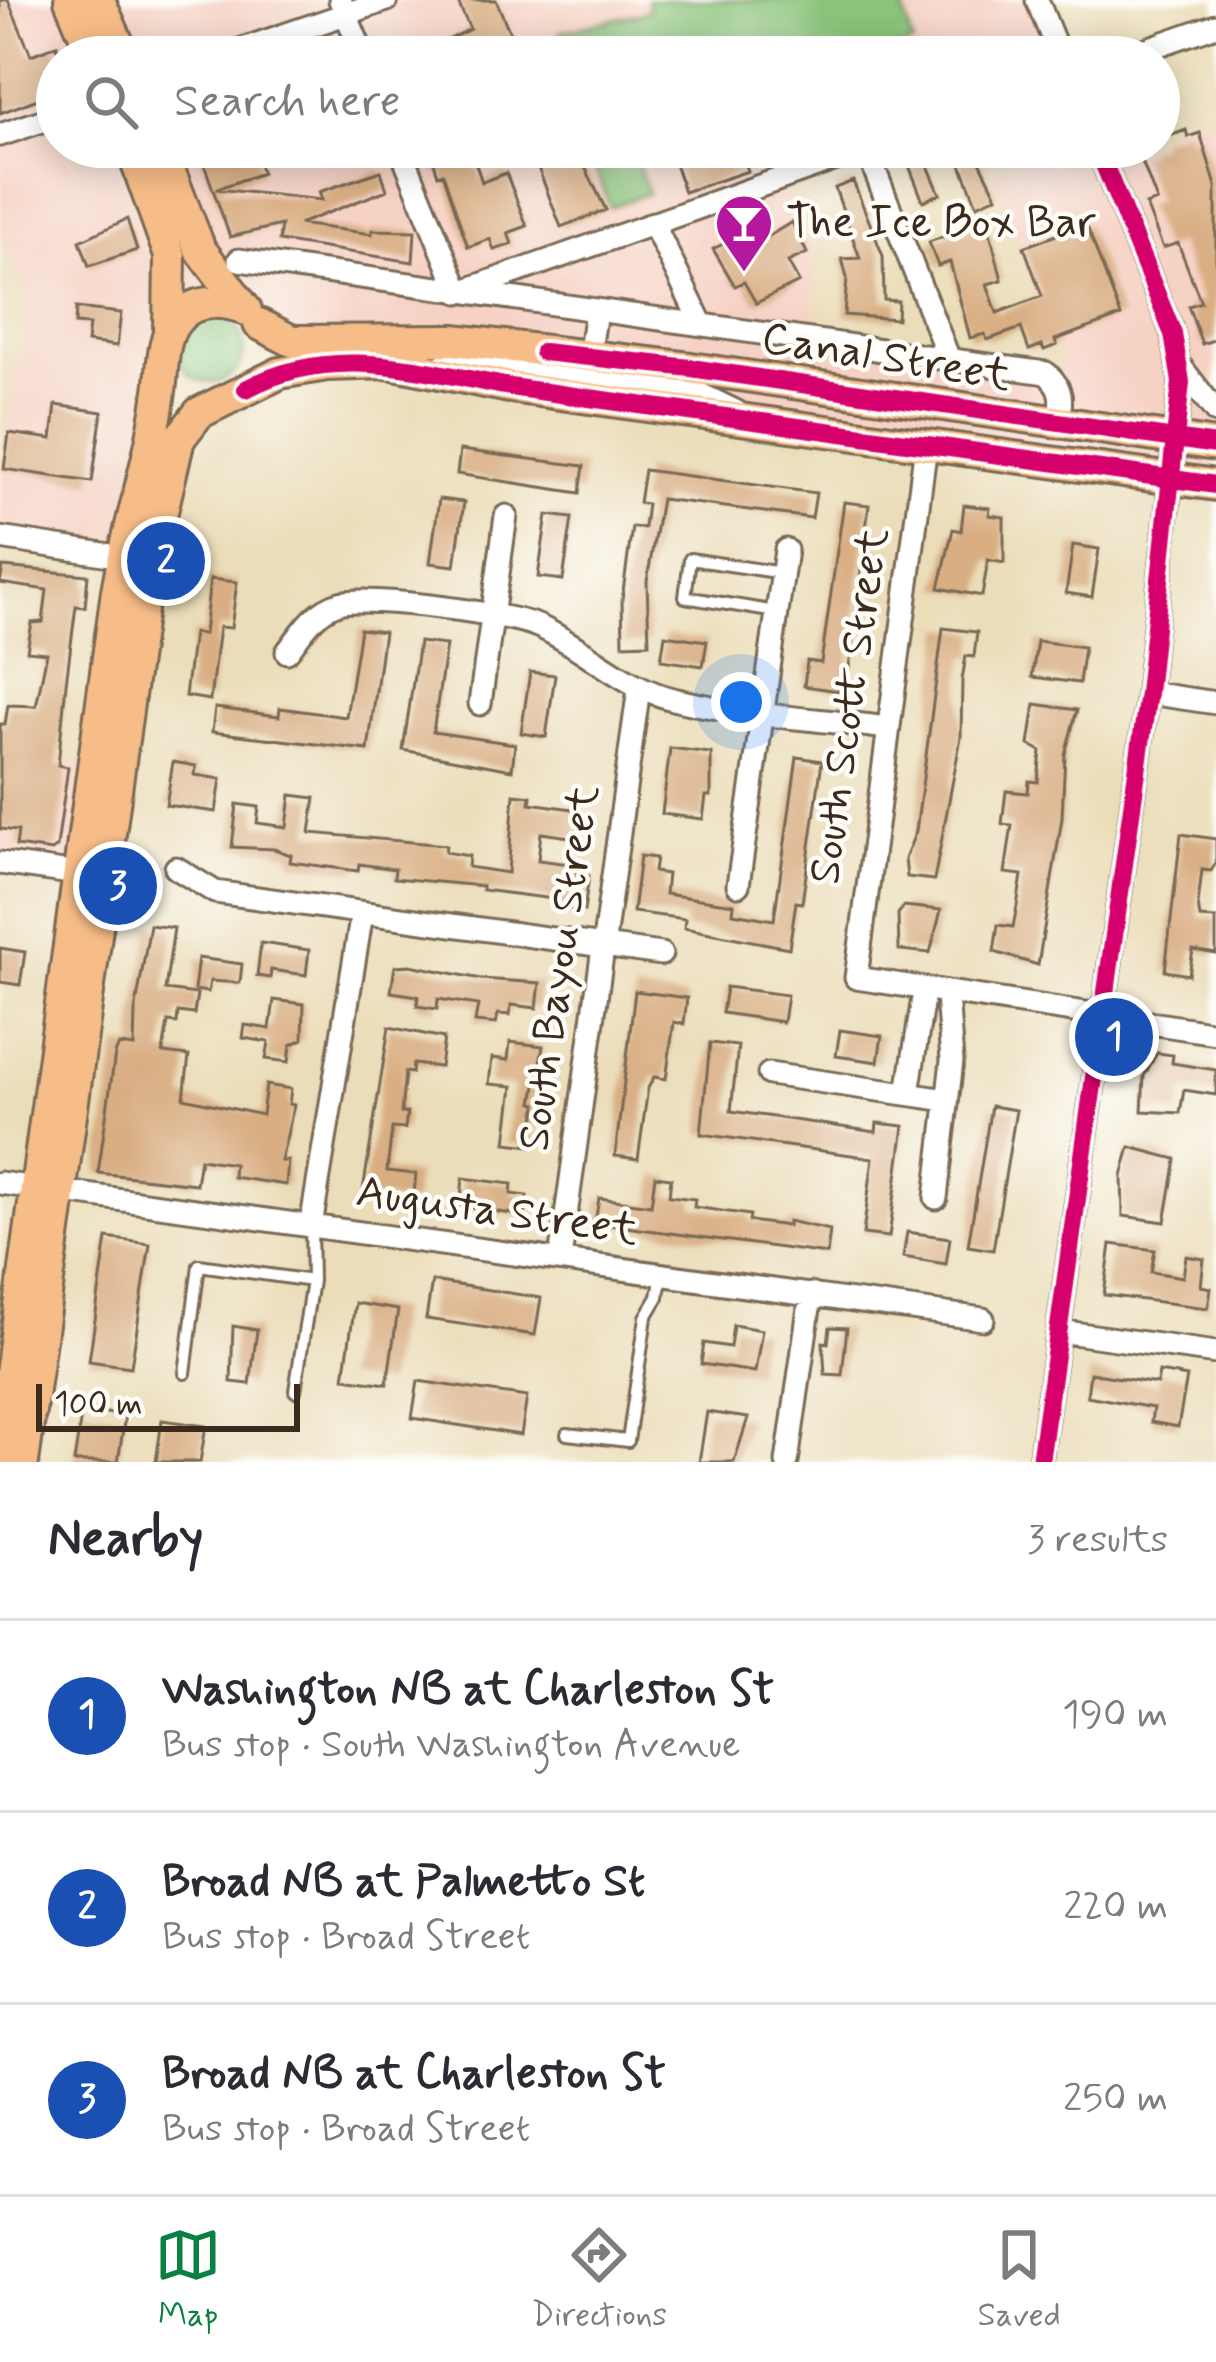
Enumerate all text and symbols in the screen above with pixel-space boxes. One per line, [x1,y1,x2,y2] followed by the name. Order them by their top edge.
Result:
[36,36,1180,168] search box
[78,69,144,135] icon: search
[174,73,401,132] text: Search here
[713,192,775,274] bar icon: The Ice Box Bar
[786,194,1096,253] place label: The Ice Box Bar
[757,309,1015,407] street label: Canal Street
[127,516,205,606] pin: 2
[796,524,904,888] street label: South Scott Street
[711,672,771,732] your location
[505,781,615,1155] street label: South Bayou Street
[79,841,157,931] pin: 3
[1075,992,1153,1082] pin: 1
[352,1163,642,1261] street label: Augusta Street
[36,1378,300,1431] scale bar
[54,1383,143,1427] text: 100 m
[48,1507,203,1573] text: Nearby
[1027,1515,1168,1566] text: 3 results
[162,1661,774,1720] text: Washington NB at Charleston St
[78,1690,96,1741] text: 1
[1062,1690,1168,1741] text: 190 m
[162,1720,740,1771] text: Bus stop · South Washington Avenue
[162,1853,645,1912] text: Broad NB at Palmetto St
[77,1882,97,1933] text: 2
[1063,1882,1168,1933] text: 220 m
[162,1912,530,1963] text: Bus stop · Broad Street
[162,2045,666,2104] text: Broad NB at Charleston St
[78,2074,96,2125] text: 3
[1063,2074,1168,2125] text: 250 m
[162,2104,530,2155] text: Bus stop · Broad Street
[155,2222,221,2338] tab: Map
[531,2222,667,2338] tab: Directions
[977,2222,1061,2338] tab: Saved

